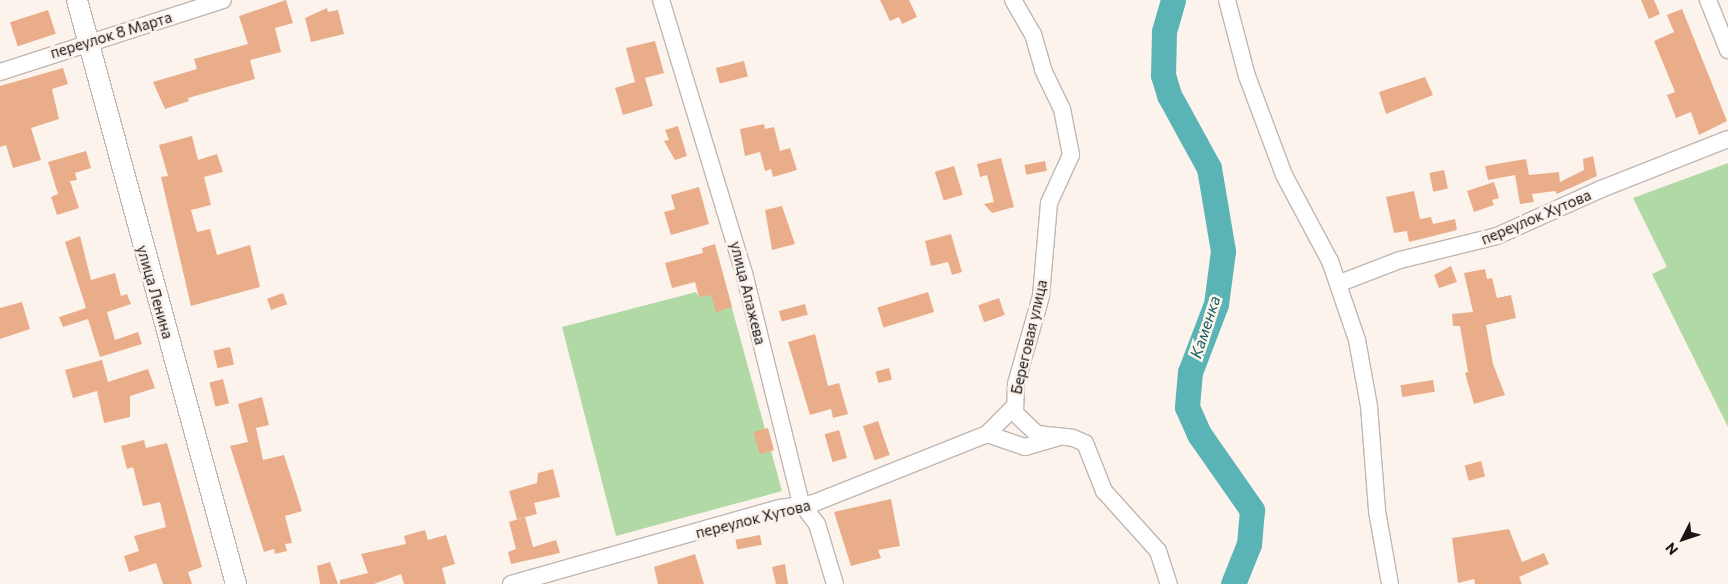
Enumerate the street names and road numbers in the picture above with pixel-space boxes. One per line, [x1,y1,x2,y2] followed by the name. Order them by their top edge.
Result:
[48,8,174,62] street label: переулок 8 Марта
[1478,186,1594,248] street label: переулок Хутова
[726,240,770,346] street label: улица Апажева
[133,243,177,341] street label: улица Ленина
[1007,278,1051,396] street label: Береговая улица
[694,496,812,542] street label: переулок Хутова

